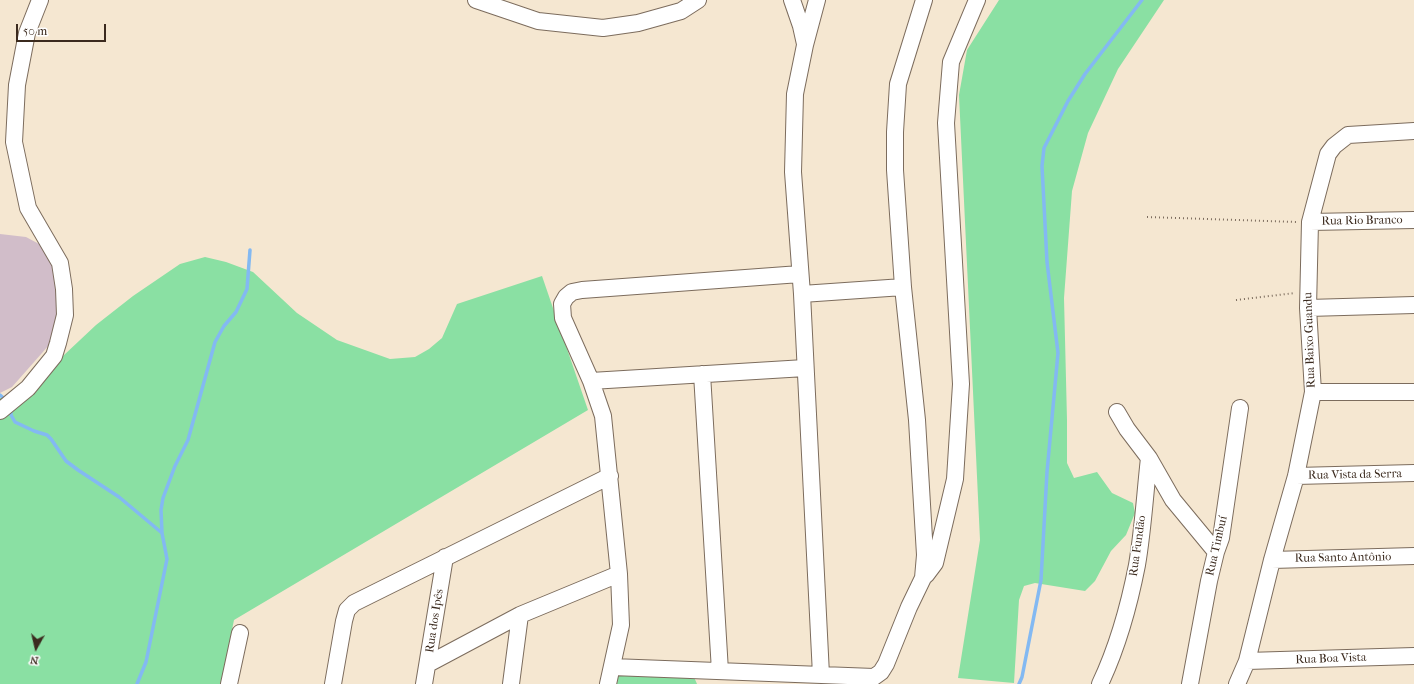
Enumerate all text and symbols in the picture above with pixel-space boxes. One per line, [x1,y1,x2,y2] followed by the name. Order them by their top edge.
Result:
[18,16,108,42] scale bar
[23,24,47,38] text: 50 m
[1321,213,1403,229] street label: Rua Rio Branco
[1301,292,1319,388] street label: Rua Baixo Guandu
[1308,467,1402,483] street label: Rua Vista da Serra
[1127,514,1149,578] street label: Rua Fundão
[1203,515,1231,577] street label: Rua Timbuí
[1295,550,1391,566] street label: Rua Santo Antônio
[423,588,447,654] street label: Rua dos Ipês
[16,628,56,668] north arrow
[1295,651,1367,667] street label: Rua Boa Vista
[29,653,39,667] text: N

